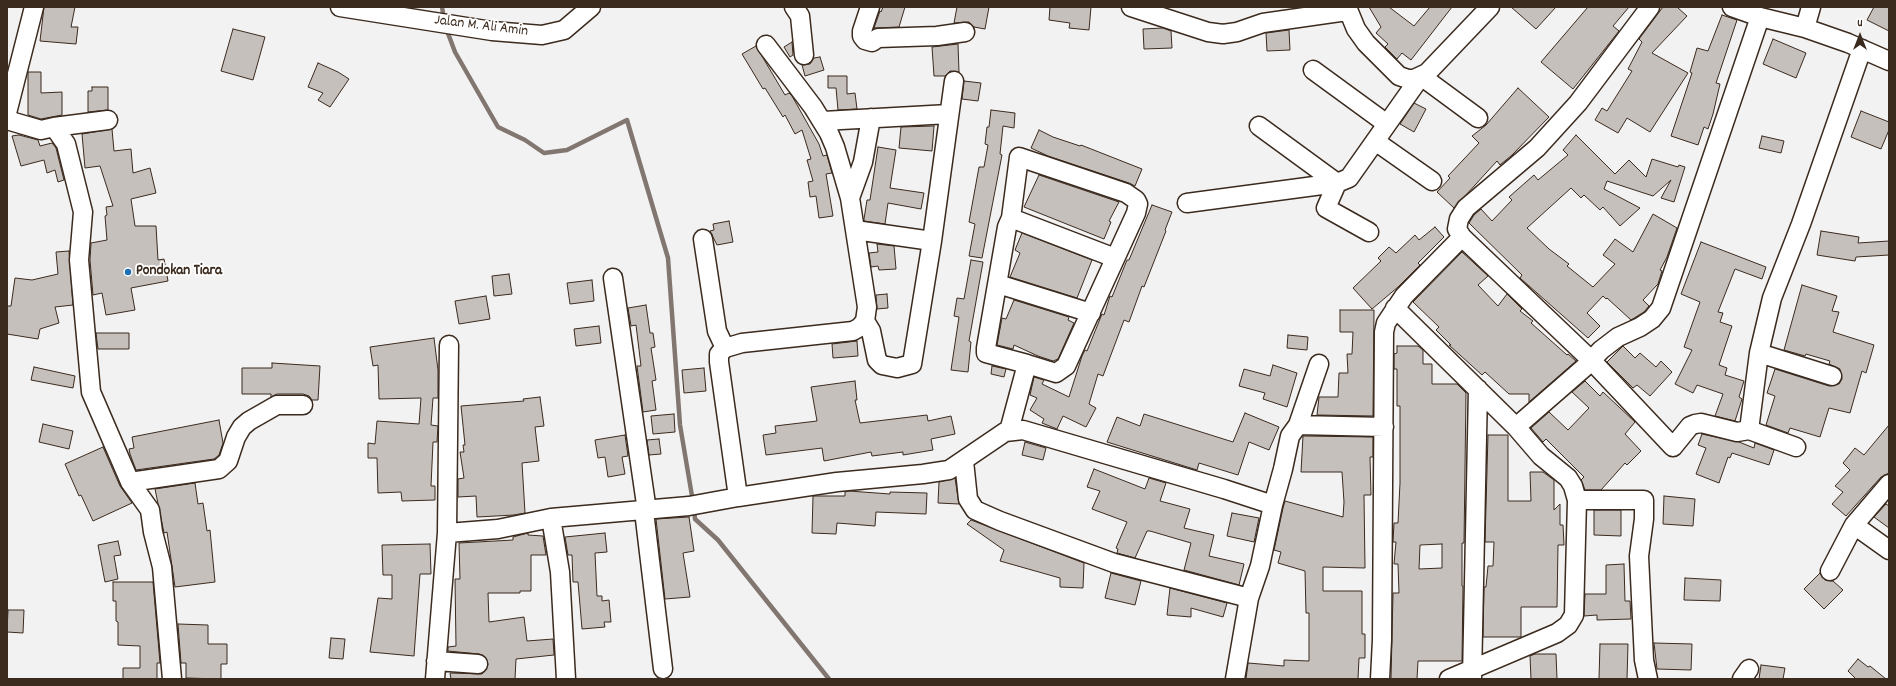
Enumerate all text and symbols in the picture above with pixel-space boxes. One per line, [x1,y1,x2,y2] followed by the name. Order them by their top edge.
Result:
[433,12,529,42] street label: Jalan M. Ali Amin
[1840,16,1880,56] north arrow
[1857,16,1863,32] text: U
[136,263,222,281] place label: Pondokan Tiara
[123,267,133,277] marker: Pondokan Tiara

